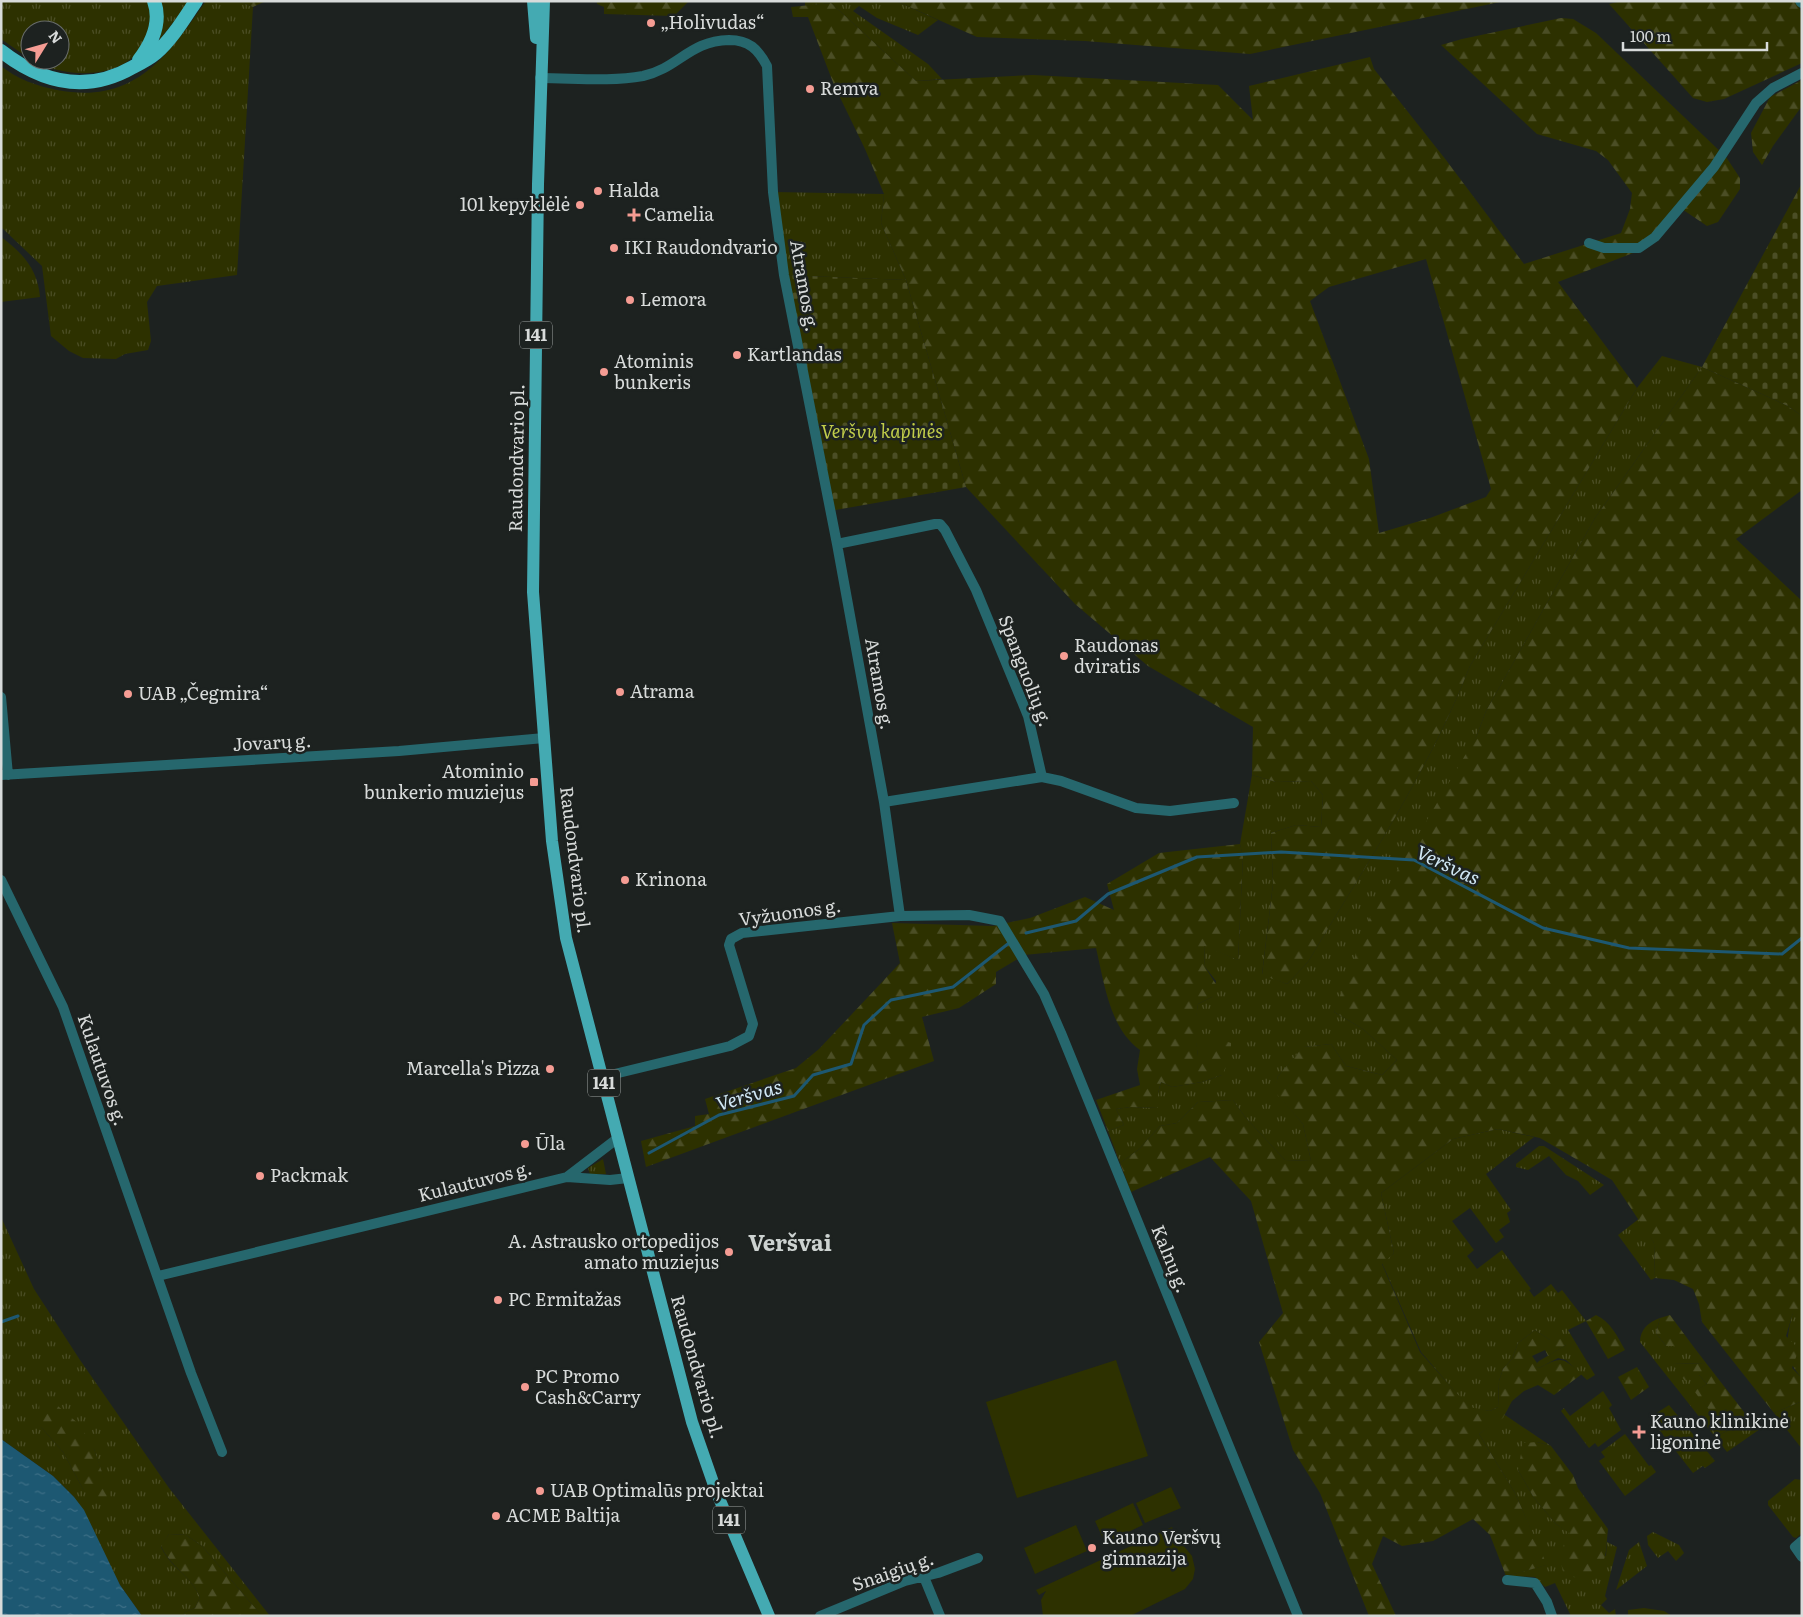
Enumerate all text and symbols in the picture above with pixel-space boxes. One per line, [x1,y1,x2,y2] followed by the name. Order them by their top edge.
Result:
[661,8,765,35] place label: „Holivudas“
[645,17,657,29] marker: „Holivudas“
[20,20,70,70] north arrow
[1623,20,1767,52] scale bar
[1630,24,1671,47] text: 100 m
[45,26,68,47] text: N
[820,74,879,101] place label: Remva
[804,83,816,95] marker: Remva
[608,176,660,203] place label: Halda
[592,185,604,197] marker: Halda
[460,190,570,217] place label: 101 kepyklėlė
[574,199,586,211] marker: 101 kepyklėlė
[644,200,714,227] place label: Camelia
[628,209,640,221] marker: Camelia
[624,233,778,260] place label: IKI Raudondvario
[784,238,827,334] street label: Atramos g.
[608,242,620,254] marker: IKI Raudondvario
[640,285,707,312] place label: Lemora
[624,294,636,306] marker: Lemora
[520,322,552,348] road number: 141
[747,340,842,367] place label: Kartlandas
[614,347,693,395] place label: Atominis bunkeris
[731,349,743,361] marker: Kartlandas
[598,366,610,378] marker: Atominis bunkeris
[501,384,530,532] street label: Raudondvario pl.
[821,417,943,444] park label: Veršvų kapinės
[993,611,1060,730] street label: Spanguolių g.
[1074,631,1158,679] place label: Raudonas dviratis
[859,636,902,732] street label: Atramos g.
[1058,650,1070,662] marker: Raudonas dviratis
[630,677,695,704] place label: Atrama
[138,679,269,706] place label: UAB „Čegmira“
[614,686,626,698] marker: Atrama
[122,688,134,700] marker: UAB „Čegmira“
[232,726,312,757] street label: Jovarų g.
[364,757,524,805] place label: Atominio bunkerio muziejus
[528,776,540,788] marker: Atominio bunkerio muziejus
[554,785,599,935] street label: Raudondvario pl.
[1412,837,1485,891] water label: Veršvas
[635,865,707,892] place label: Krinona
[619,874,631,886] marker: Krinona
[737,891,843,932] street label: Vyžuonos g.
[72,1010,135,1129] street label: Kulautuvos g.
[406,1054,540,1081] place label: Marcella's Pizza
[544,1063,556,1075] marker: Marcella's Pizza
[588,1070,620,1096] road number: 141
[712,1071,785,1117] water label: Veršvas
[535,1129,566,1156] place label: Ūla
[519,1138,531,1150] marker: Ūla
[415,1153,534,1208] street label: Kulautuvos g.
[270,1161,349,1188] place label: Packmak
[254,1170,266,1182] marker: Packmak
[1146,1220,1197,1296] street label: Kalnų g.
[748,1225,832,1258] district label: Veršvai
[508,1227,719,1275] place label: A. Astrausko ortopedijos amato muziejus
[723,1246,735,1258] marker: A. Astrausko ortopedijos amato muziejus
[508,1285,621,1312] place label: PC Ermitažas
[665,1292,732,1442] street label: Raudondvario pl.
[492,1294,504,1306] marker: PC Ermitažas
[535,1362,642,1410] place label: PC Promo Cash&Carry
[519,1381,531,1393] marker: PC Promo Cash&Carry
[1650,1407,1789,1455] place label: Kauno klinikinė ligoninė
[1632,1425,1646,1439] marker: Kauno klinikinė ligoninė
[550,1476,764,1503] place label: UAB Optimalūs projektai
[534,1485,546,1497] marker: UAB Optimalūs projektai
[506,1501,621,1528] place label: ACME Baltija
[713,1506,745,1534] road number: 141
[490,1510,502,1522] marker: ACME Baltija
[1102,1523,1221,1571] place label: Kauno Veršvų gimnazija
[1086,1542,1098,1554] marker: Kauno Veršvų gimnazija
[848,1544,937,1597] street label: Snaigių g.

